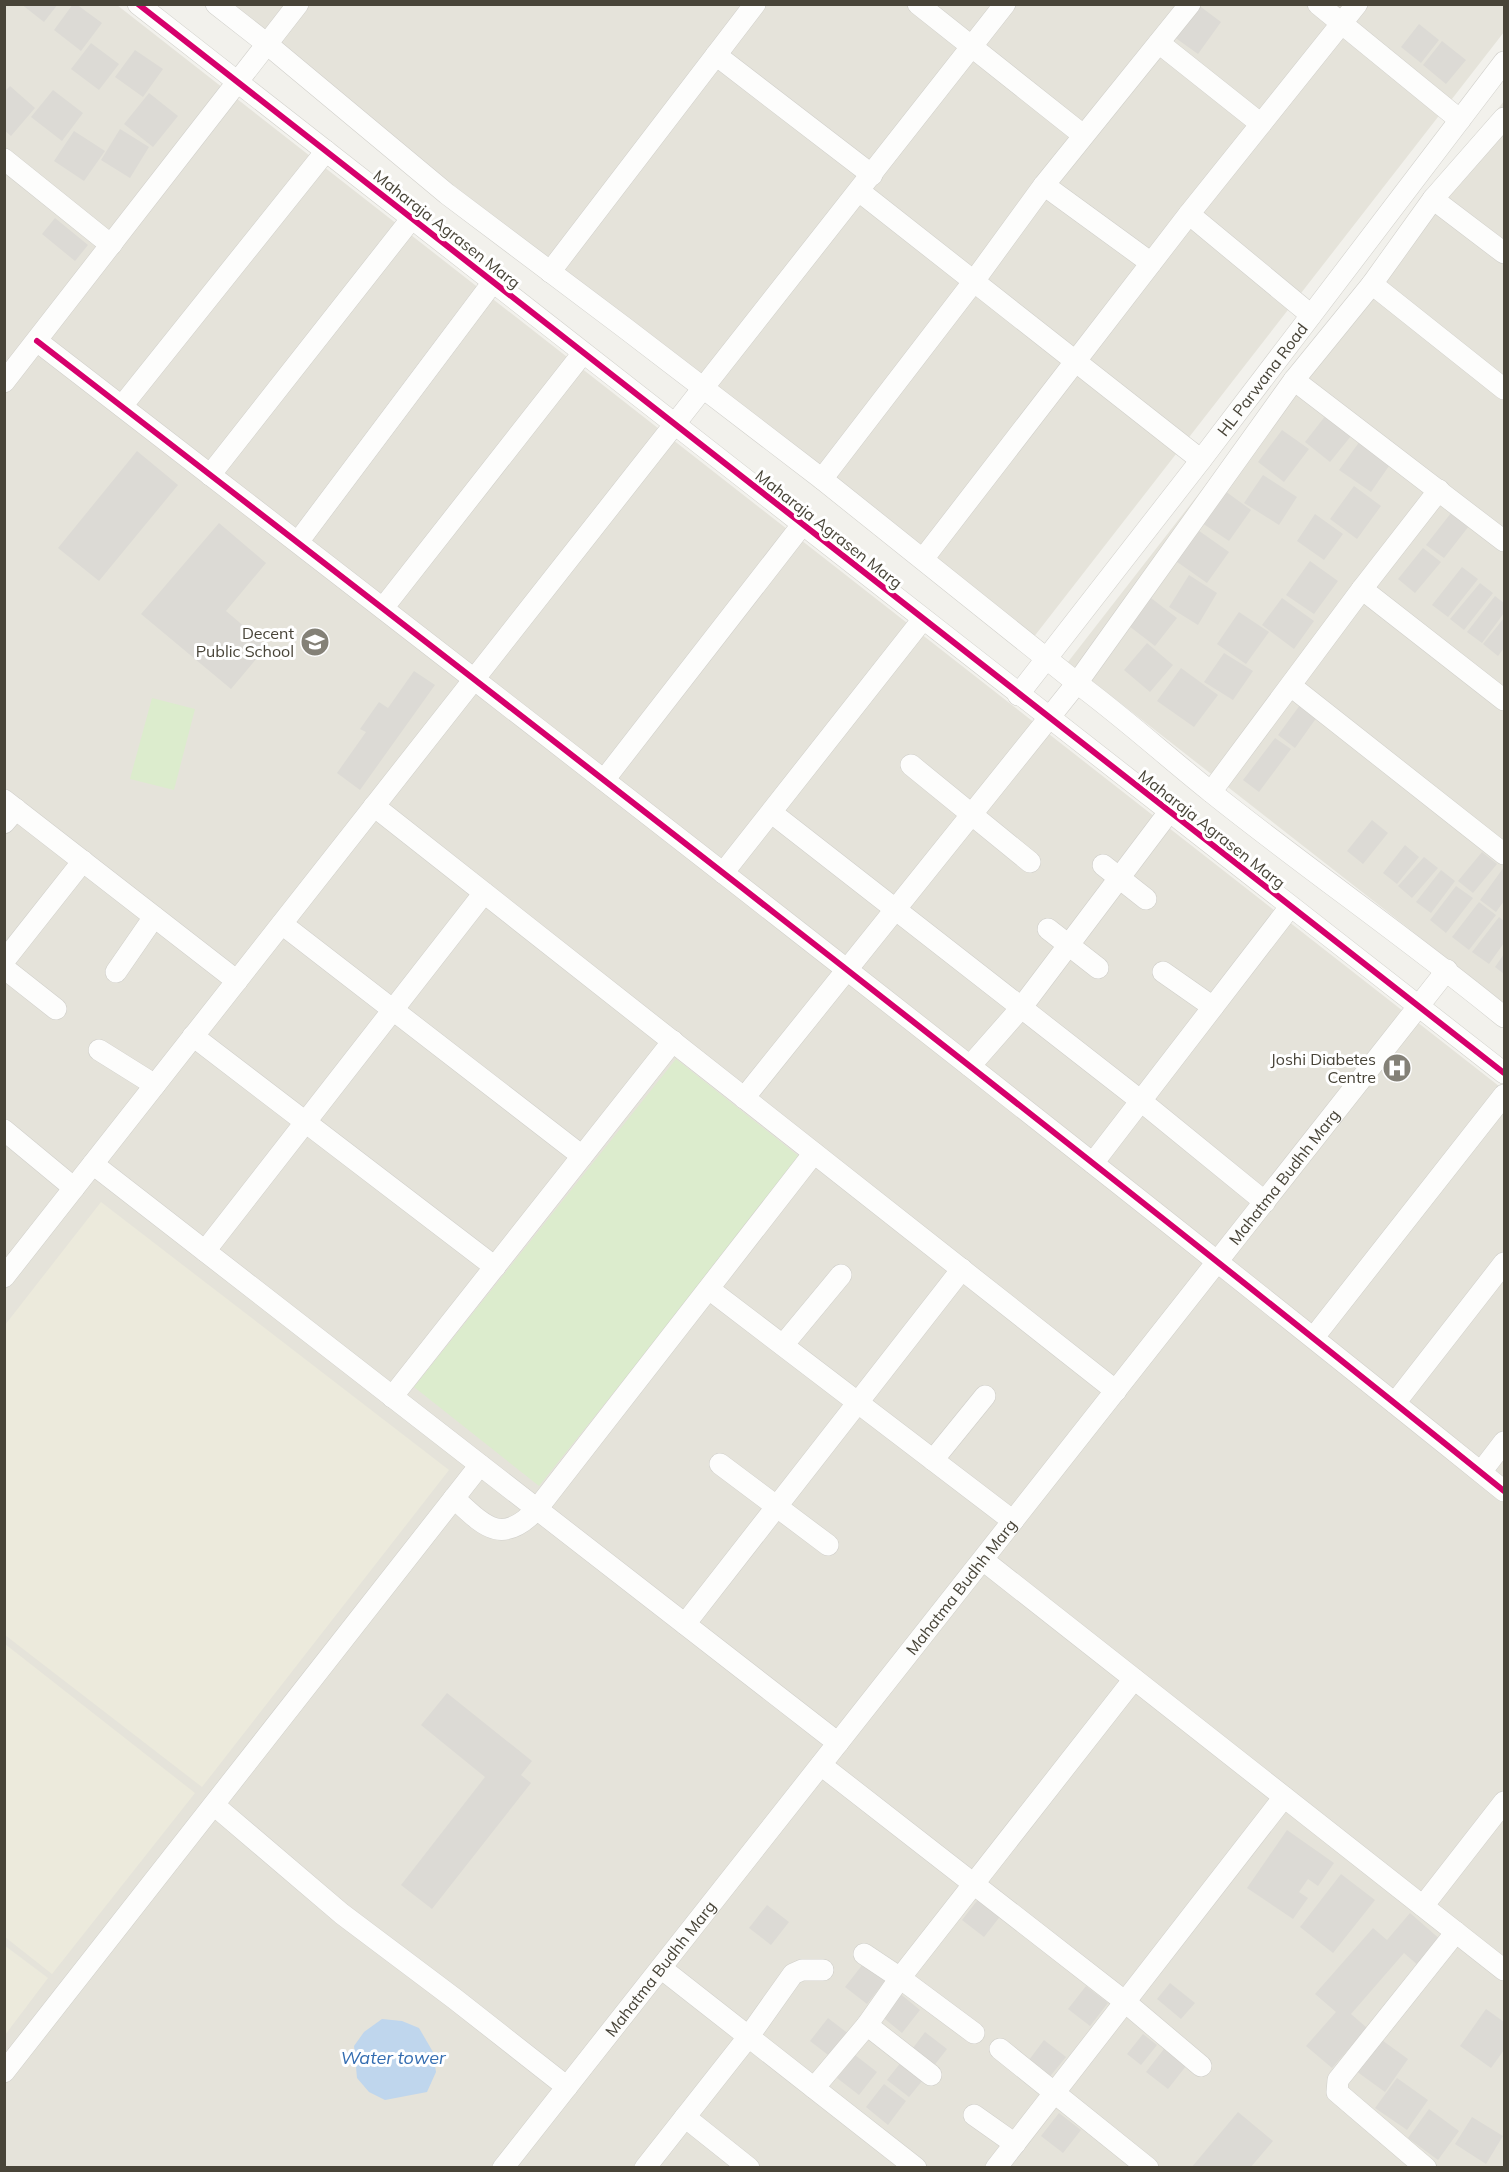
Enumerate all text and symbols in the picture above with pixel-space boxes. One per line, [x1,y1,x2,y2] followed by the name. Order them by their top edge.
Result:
[370,165,524,293] street label: Maharaja Agrasen Marg
[1213,319,1312,440] street label: HL Parwana Road
[752,465,906,593] street label: Maharaja Agrasen Marg
[196,623,294,661] place label: Decent Public School
[299,626,331,658] school or university icon: Decent Public School
[1135,765,1289,893] street label: Maharaja Agrasen Marg
[1270,1049,1376,1087] place label: Joshi Diabetes Centre
[1381,1052,1413,1084] hospital icon: Joshi Diabetes Centre
[1224,1105,1344,1249] street label: Mahatma Budhh Marg
[901,1515,1021,1659] street label: Mahatma Budhh Marg
[601,1897,720,2040] street label: Mahatma Budhh Marg
[340,2046,447,2069] water label: Water tower

